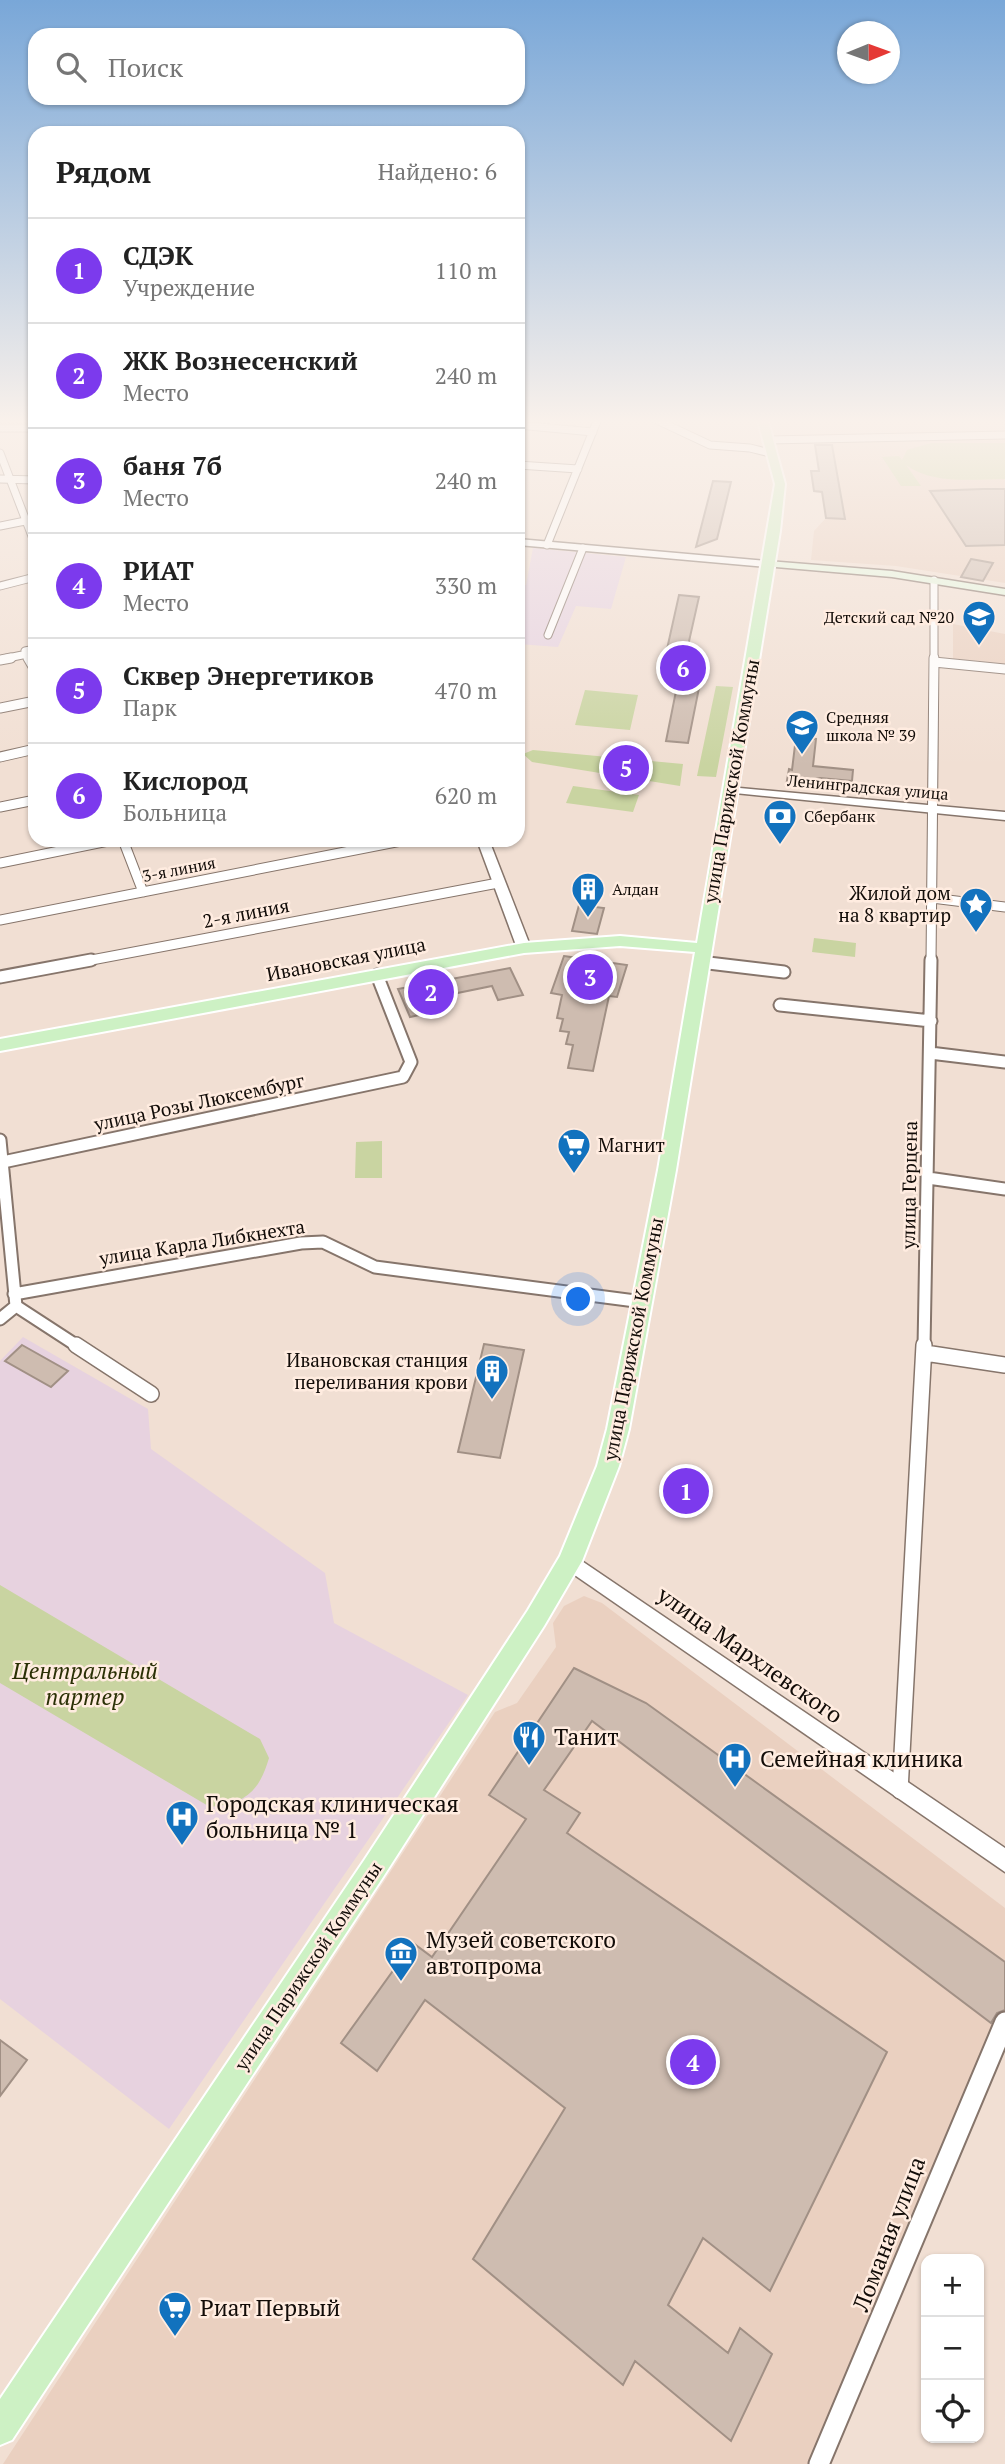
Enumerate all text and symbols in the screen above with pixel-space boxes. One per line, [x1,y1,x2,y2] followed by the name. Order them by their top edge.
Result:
[837,21,900,84] north arrow
[28,28,525,105] search box
[52,48,90,86] icon: search
[108,50,183,84] text: Поиск
[56,152,151,192] text: Рядом
[378,156,497,187] text: Найдено: 6
[123,238,193,272] text: СДЭК
[73,255,86,286] text: 1
[435,255,497,286] text: 110 m
[123,272,255,303] text: Учреждение
[123,343,358,377] text: ЖК Вознесенский
[73,360,86,391] text: 2
[435,360,497,391] text: 240 m
[123,377,189,408] text: Место
[123,448,222,482] text: баня 7б
[73,465,86,496] text: 3
[435,465,497,496] text: 240 m
[123,482,189,513] text: Место
[123,553,194,587] text: РИАТ
[73,570,86,601] text: 4
[435,570,497,601] text: 330 m
[123,587,189,618] text: Место
[960,598,998,647] school or university icon: Детский сад №20
[824,606,954,628] place label: Детский сад №20
[660,642,706,694] pin: 6
[697,657,764,906] street label: улица Парижской Коммуны
[123,658,374,692] text: Сквер Энергетиков
[73,675,86,706] text: 5
[435,675,497,706] text: 470 m
[123,692,177,723] text: Парк
[826,706,916,746] place label: Средняя школа № 39
[783,707,821,756] school or university icon: Средняя школа № 39
[603,742,649,794] pin: 5
[123,763,248,797] text: Кислород
[785,769,950,805] street label: Ленинградская улица
[73,780,86,811] text: 6
[435,780,497,811] text: 620 m
[123,797,227,828] text: Больница
[761,797,799,846] bank icon: Сбербанк
[804,805,876,827] place label: Сбербанк
[141,851,217,887] street label: 3-я линия
[569,870,607,919] building icon: Алдан
[612,878,659,900] place label: Алдан
[838,880,951,927] place label: Жилой дом на 8 квартир
[957,885,995,934] place icon: Жилой дом на 8 квартир
[200,892,291,933] street label: 2-я линия
[264,931,428,986] street label: Ивановская улица
[567,951,613,1003] pin: 3
[408,966,454,1018] pin: 2
[91,1067,306,1136] street label: улица Розы Люксембург
[895,1120,922,1250] street label: улица Герцена
[555,1126,593,1175] supermarket icon: Магнит
[598,1132,665,1157] place label: Магнит
[96,1213,307,1270] street label: улица Карла Либкнехта
[596,1215,668,1464] street label: улица Парижской Коммуны
[561,1282,595,1316] your location
[286,1347,468,1394] place label: Ивановская станция переливания крови
[473,1352,511,1401] building icon: Ивановская станция переливания крови
[663,1465,709,1517] pin: 1
[651,1578,849,1730] street label: улица Мархлевского
[11,1655,158,1712] park label: Центральный партер
[510,1718,548,1767] restaurant icon: Танит
[554,1721,619,1752] place label: Танит
[716,1740,754,1789] hospital icon: Семейная клиника
[760,1743,963,1774] place label: Семейная клиника
[206,1788,459,1845] place label: Городская клиническая больница № 1
[163,1798,201,1847] hospital icon: Городская клиническая больница № 1
[228,1856,387,2076] street label: улица Парижской Коммуны
[426,1924,616,1981] place label: Музей советского автопрома
[382,1934,420,1983] museum icon: Музей советского автопрома
[670,2036,716,2088] pin: 4
[844,2152,932,2316] street label: Ломаная улица
[921,2254,984,2443] map controls
[921,2254,984,2317] button: +
[156,2289,194,2338] supermarket icon: Риат Первый
[200,2292,340,2323] place label: Риат Первый
[921,2317,984,2380] button: −
[921,2380,984,2443] button: locate

